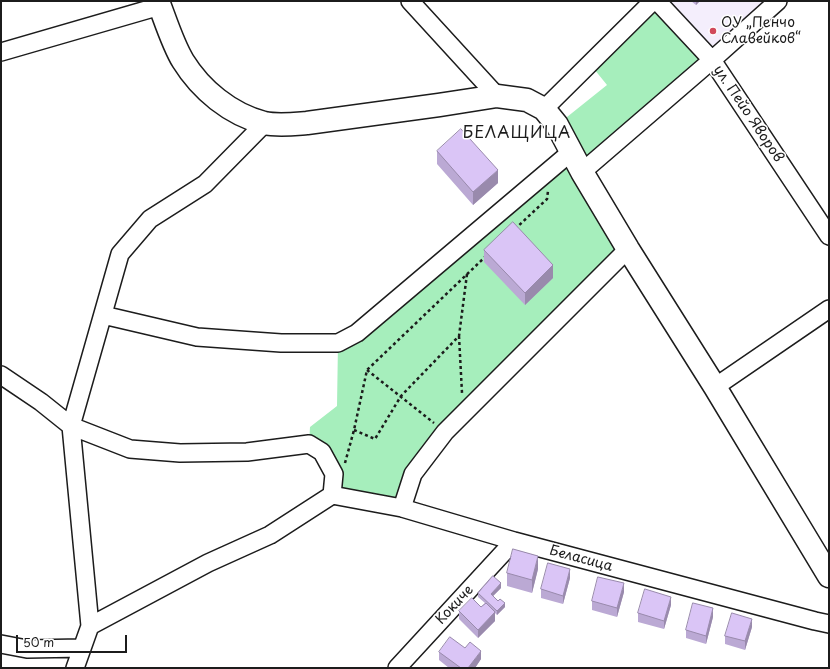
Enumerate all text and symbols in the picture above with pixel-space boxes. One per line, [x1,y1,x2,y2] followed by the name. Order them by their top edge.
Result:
[721,15,801,48] place label: ОУ „Пенчо Славейков“
[708,26,718,36] marker: ОУ „Пенчо Славейков“
[709,62,787,166] street label: ул. Пейо Яворов
[463,124,571,144] district label: БЕЛАЩИЦА
[548,542,614,576] street label: Беласица
[433,582,477,628] street label: Кокиче
[18,627,129,653] scale bar
[23,633,54,651] text: 50 m

